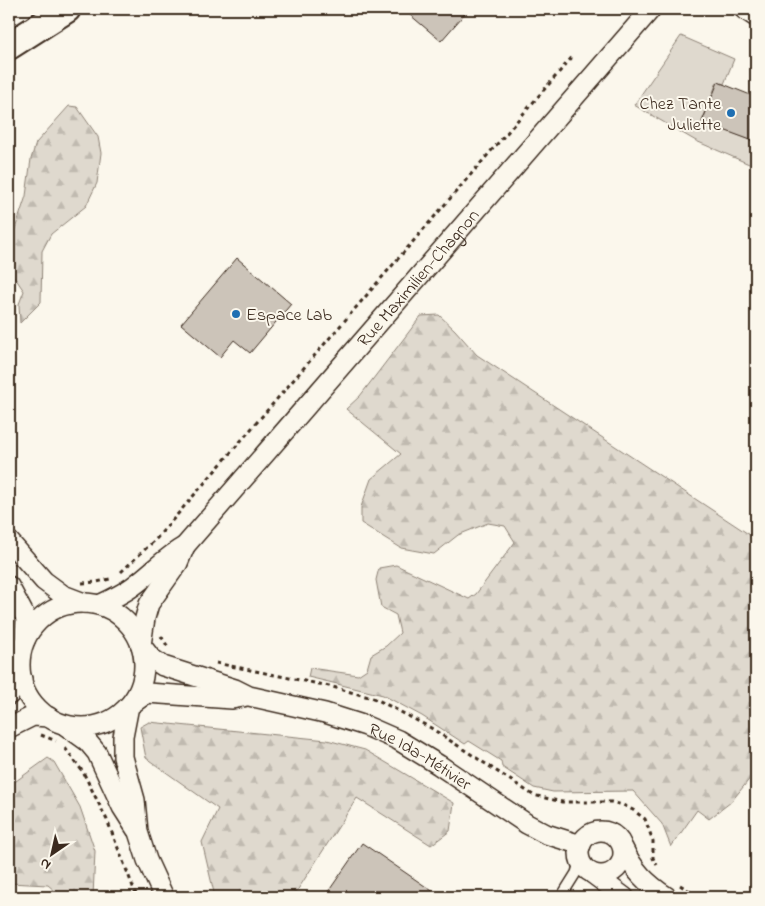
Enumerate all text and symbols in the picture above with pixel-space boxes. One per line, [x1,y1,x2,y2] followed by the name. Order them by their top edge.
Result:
[639,92,722,139] place label: Chez Tante Juliette
[725,107,737,119] marker: Chez Tante Juliette
[352,204,487,354] street label: Rue Maximilien-Chagnon
[246,303,333,329] place label: Espace Lab
[230,308,242,320] marker: Espace Lab
[364,718,476,798] street label: Rue Ida-Métivier
[28,828,78,878] north arrow
[36,852,55,875] text: N

